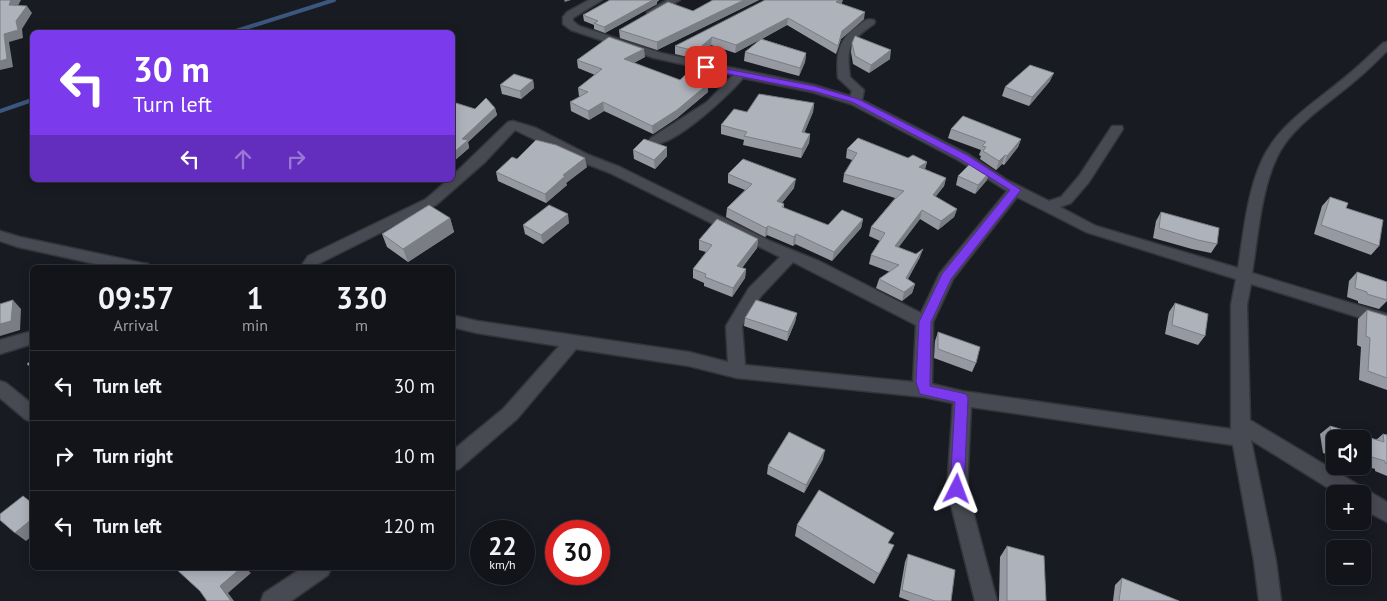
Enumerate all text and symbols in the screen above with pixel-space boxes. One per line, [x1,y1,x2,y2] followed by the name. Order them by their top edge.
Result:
[133,46,210,92] text: 30 m
[685,46,727,88] pin
[50,50,115,115] icon: left
[692,53,720,81] icon: arrive
[133,90,212,118] text: Turn left
[176,145,204,173] icon: left
[229,145,257,173] icon: ahead
[282,145,310,173] icon: right
[98,278,174,317] text: 09:57
[247,278,264,317] text: 1
[336,278,387,317] text: 330
[114,315,158,335] text: Arrival
[242,315,268,335] text: min
[355,315,368,335] text: m
[50,372,78,400] icon: left
[93,374,162,398] text: Turn left
[394,374,435,398] text: 30 m
[1326,430,1371,585] map controls
[1326,430,1371,475] button: sound
[50,442,78,470] icon: right
[93,444,173,468] text: Turn right
[394,444,435,468] text: 10 m
[930,462,982,514] position arrow
[1326,485,1371,530] button: +
[50,512,78,540] icon: left
[93,514,162,538] text: Turn left
[383,514,435,538] text: 120 m
[545,520,610,585] speed limit sign: 30
[488,530,517,562] text: 22
[1326,540,1371,585] button: −
[489,557,516,572] text: km/h

